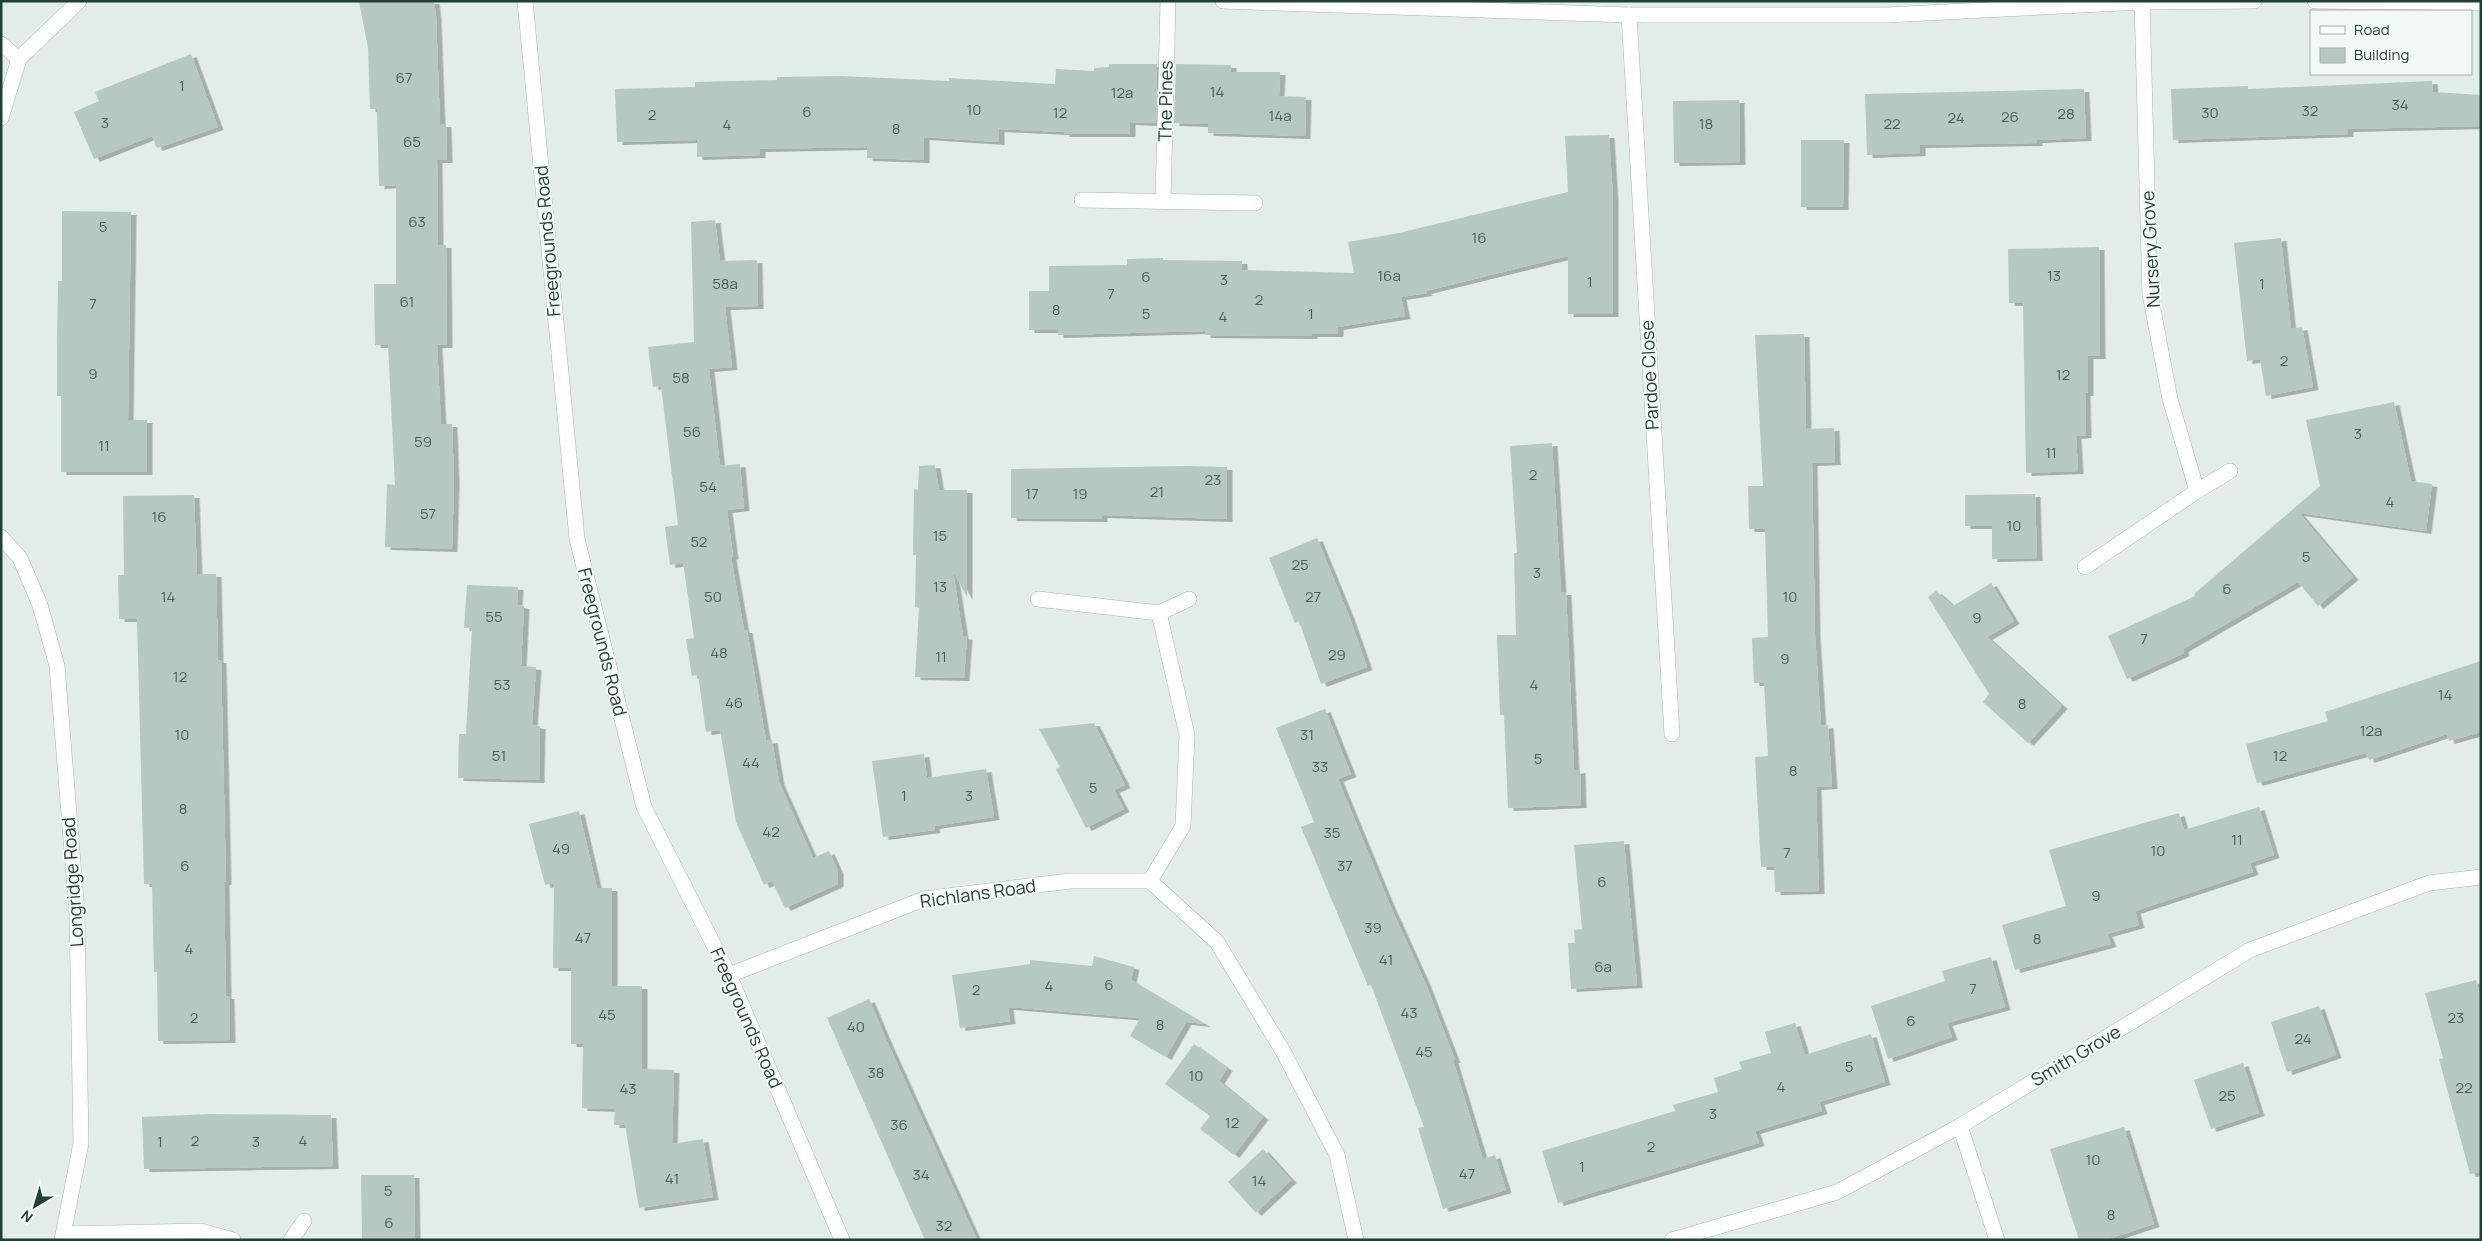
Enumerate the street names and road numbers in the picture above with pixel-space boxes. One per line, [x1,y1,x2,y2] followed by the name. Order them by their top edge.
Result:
[1152,60,1178,142] street label: The Pines
[528,164,566,318] street label: Freegrounds Road
[2135,190,2165,308] street label: Nursery Grove
[1634,320,1664,431] street label: Pardoe Close
[573,565,633,718] street label: Freegrounds Road
[55,816,89,948] street label: Longridge Road
[918,873,1037,913] street label: Richlans Road
[705,943,789,1092] street label: Freegrounds Road
[2026,1019,2125,1091] street label: Smith Grove

